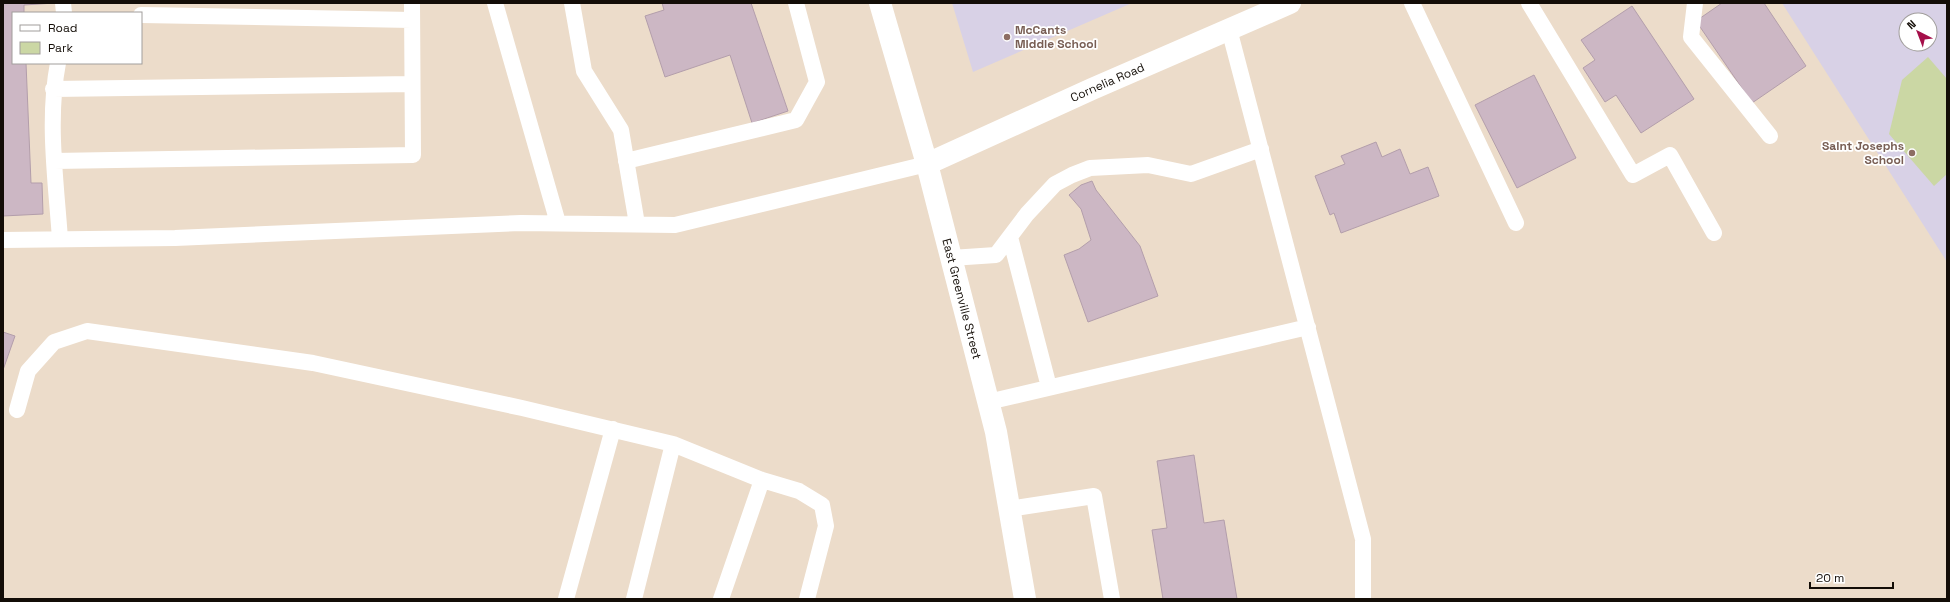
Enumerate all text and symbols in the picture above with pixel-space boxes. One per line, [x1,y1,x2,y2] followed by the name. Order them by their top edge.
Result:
[12,12,142,64] legend
[1898,12,1938,52] north arrow
[1904,17,1919,32] text: N
[48,20,77,36] text: Road
[1015,22,1097,52] place label: McCants Middle School
[1002,32,1012,42] marker: McCants Middle School
[48,40,73,56] text: Park
[1068,59,1147,106] street label: Cornelia Road
[1822,138,1904,168] place label: Saint Josephs School
[1907,148,1917,158] marker: Saint Josephs School
[938,237,985,361] street label: East Greenville Street
[1810,564,1893,590] scale bar
[1816,570,1844,586] text: 20 m

